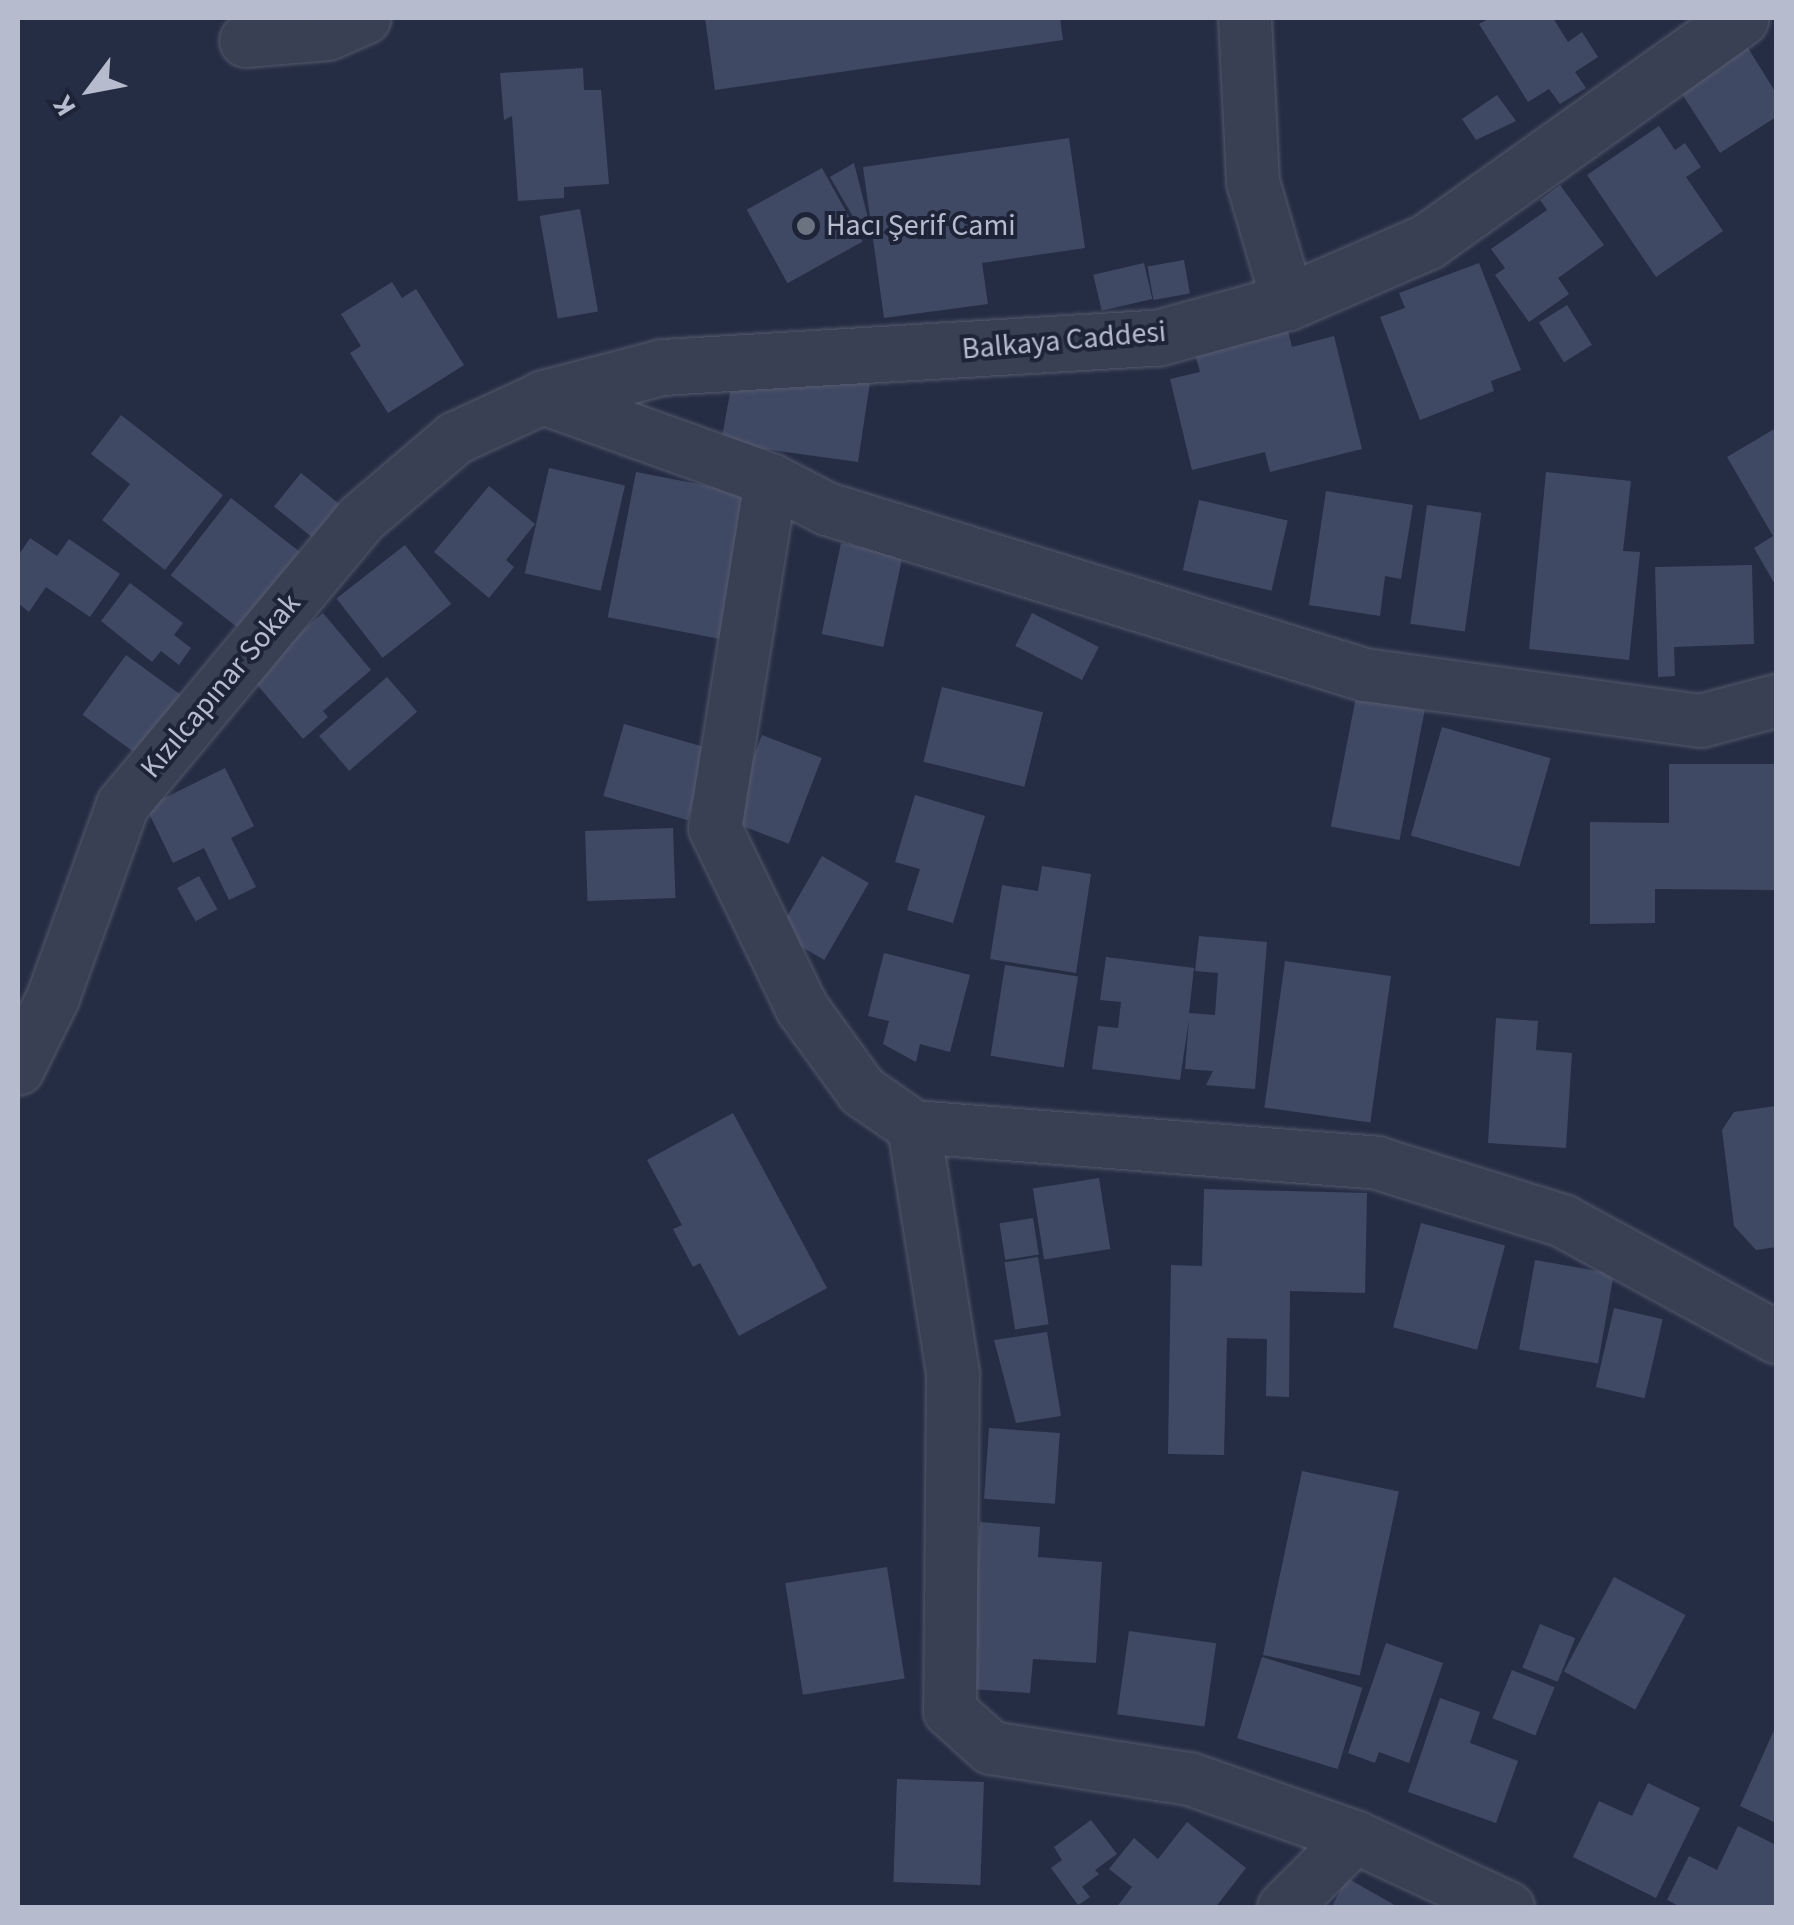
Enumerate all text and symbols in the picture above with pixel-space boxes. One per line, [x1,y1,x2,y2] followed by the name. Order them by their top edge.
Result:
[40,40,140,140] north arrow
[43,88,86,124] text: K
[826,208,1016,244] place label: Hacı Şerif Cami
[795,215,817,237] marker: Hacı Şerif Cami
[960,314,1168,368] street label: Balkaya Caddesi
[133,586,309,786] street label: Kızılcapınar Sokak

